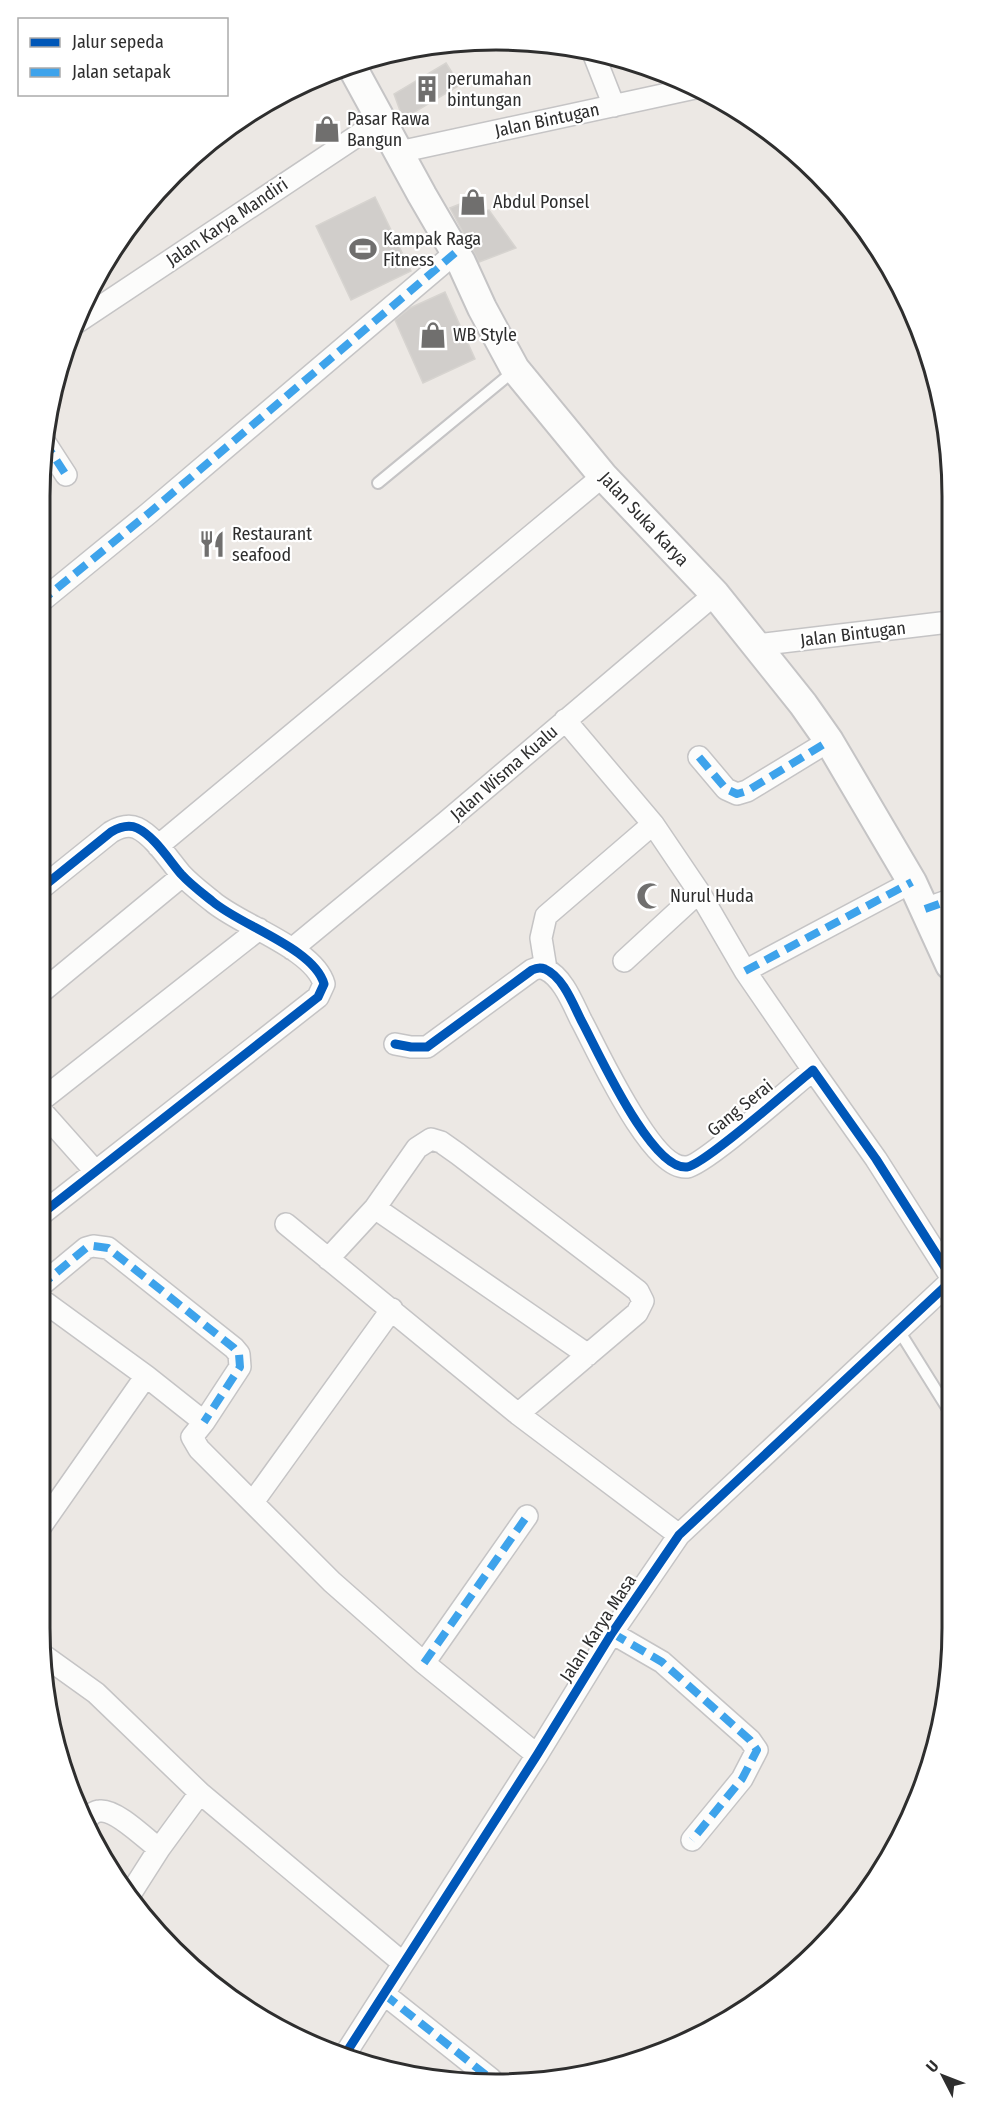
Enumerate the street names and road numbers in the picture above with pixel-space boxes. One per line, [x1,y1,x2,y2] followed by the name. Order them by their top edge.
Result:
[493,98,601,142] street label: Jalan Bintugan
[162,173,292,271] street label: Jalan Karya Mandiri
[595,467,694,571] street label: Jalan Suka Karya
[799,617,907,651] street label: Jalan Bintugan
[446,720,562,826] street label: Jalan Wisma Kualu
[703,1075,777,1141] street label: Gang Serai
[555,1570,641,1686] street label: Jalan Karya Masa

